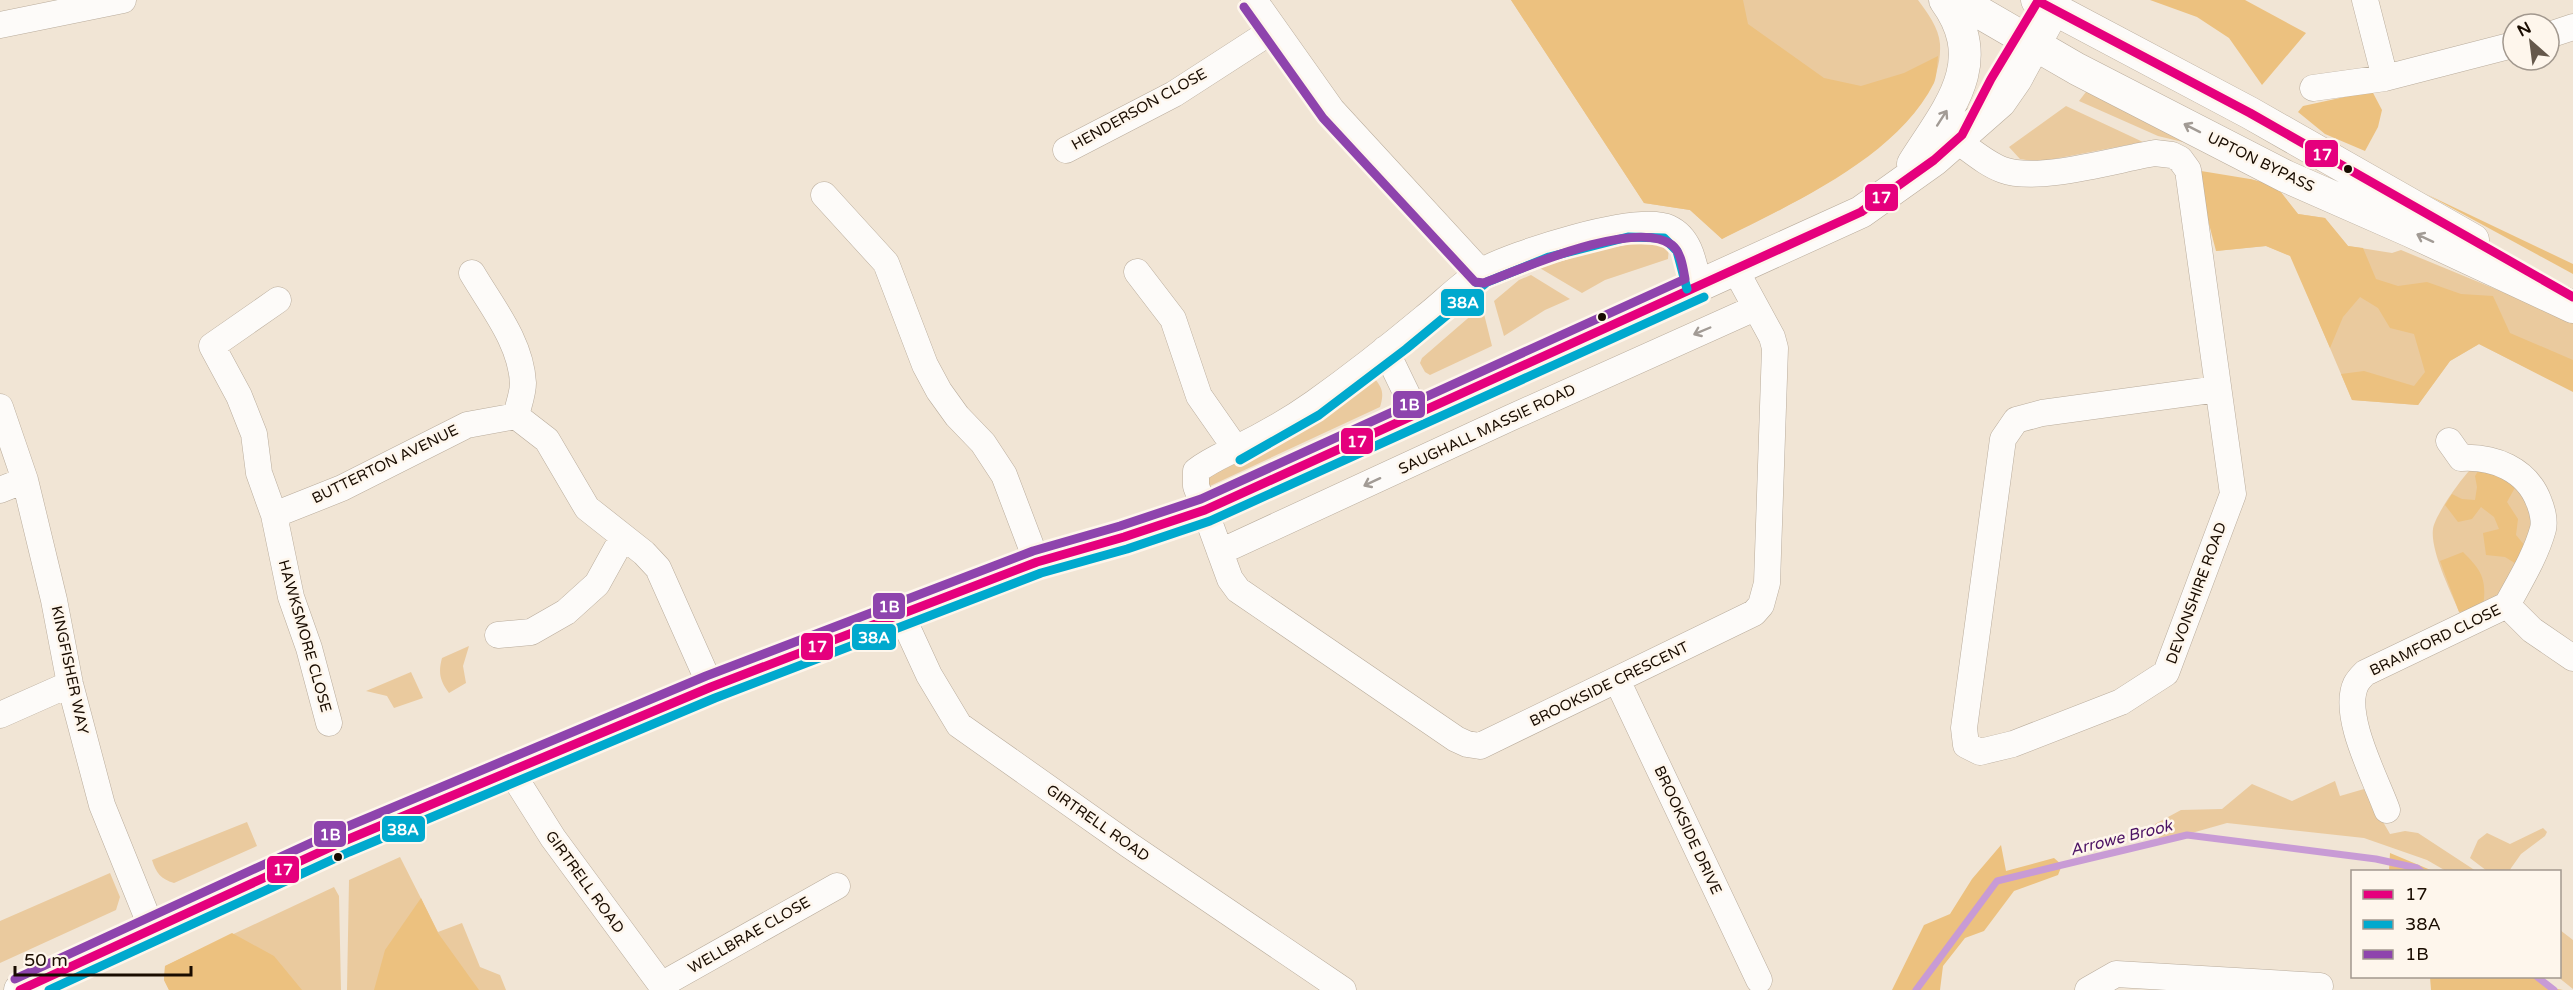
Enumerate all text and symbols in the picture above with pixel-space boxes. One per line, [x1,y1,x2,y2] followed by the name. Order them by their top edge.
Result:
[2501,12,2561,72] north arrow
[2514,18,2535,41] text: N
[1068,64,1210,154] street label: HENDERSON CLOSE
[1936,110,1949,127] one-way arrow
[2183,122,2201,133] one-way arrow
[2204,128,2318,196] street label: UPTON BYPASS
[2304,139,2339,168] line badge: 17
[2312,145,2332,165] text: 17
[2342,163,2354,175] unlabelled marker
[1864,183,1899,212] line badge: 17
[1871,188,1891,208] text: 17
[2416,231,2434,243] one-way arrow
[1440,288,1485,317] line badge: 38A
[1447,293,1479,313] text: 38A
[1596,311,1608,323] unlabelled marker
[1693,326,1711,338] one-way arrow
[1395,380,1579,478] street label: SAUGHALL MASSIE ROAD
[1392,390,1426,419] line badge: 1B
[1398,395,1420,415] text: 1B
[309,421,461,507] street label: BUTTERTON AVENUE
[1340,427,1374,455] line badge: 17
[1347,432,1367,452] text: 17
[1363,477,1381,488] one-way arrow
[2162,520,2230,666] street label: DEVONSHIRE ROAD
[275,558,335,714] street label: HAWKSMORE CLOSE
[872,592,906,620] line badge: 1B
[878,597,900,617] text: 1B
[2366,600,2504,680] street label: BRAMFORD CLOSE
[48,604,92,736] street label: KINGFISHER WAY
[851,623,897,651] line badge: 38A
[858,628,890,648] text: 38A
[800,632,834,661] line badge: 17
[807,637,827,657] text: 17
[1526,638,1692,730] street label: BROOKSIDE CRESCENT
[1650,763,1726,897] street label: BROOKSIDE DRIVE
[1043,781,1153,865] street label: GIRTRELL ROAD
[381,815,426,843] line badge: 38A
[2068,815,2175,860] water label: Arrowe Brook
[313,820,347,848] line badge: 1B
[387,820,419,840] text: 38A
[319,825,341,845] text: 1B
[542,827,628,937] street label: GIRTRELL ROAD
[332,851,344,863] unlabelled marker
[266,855,300,884] line badge: 17
[273,860,293,880] text: 17
[2351,870,2561,978] legend
[2405,883,2428,905] text: 17
[685,893,813,977] street label: WELLBRAE CLOSE
[2405,913,2441,935] text: 38A
[15,939,190,977] scale bar
[2405,943,2429,965] text: 1B
[24,949,68,971] text: 50 m

